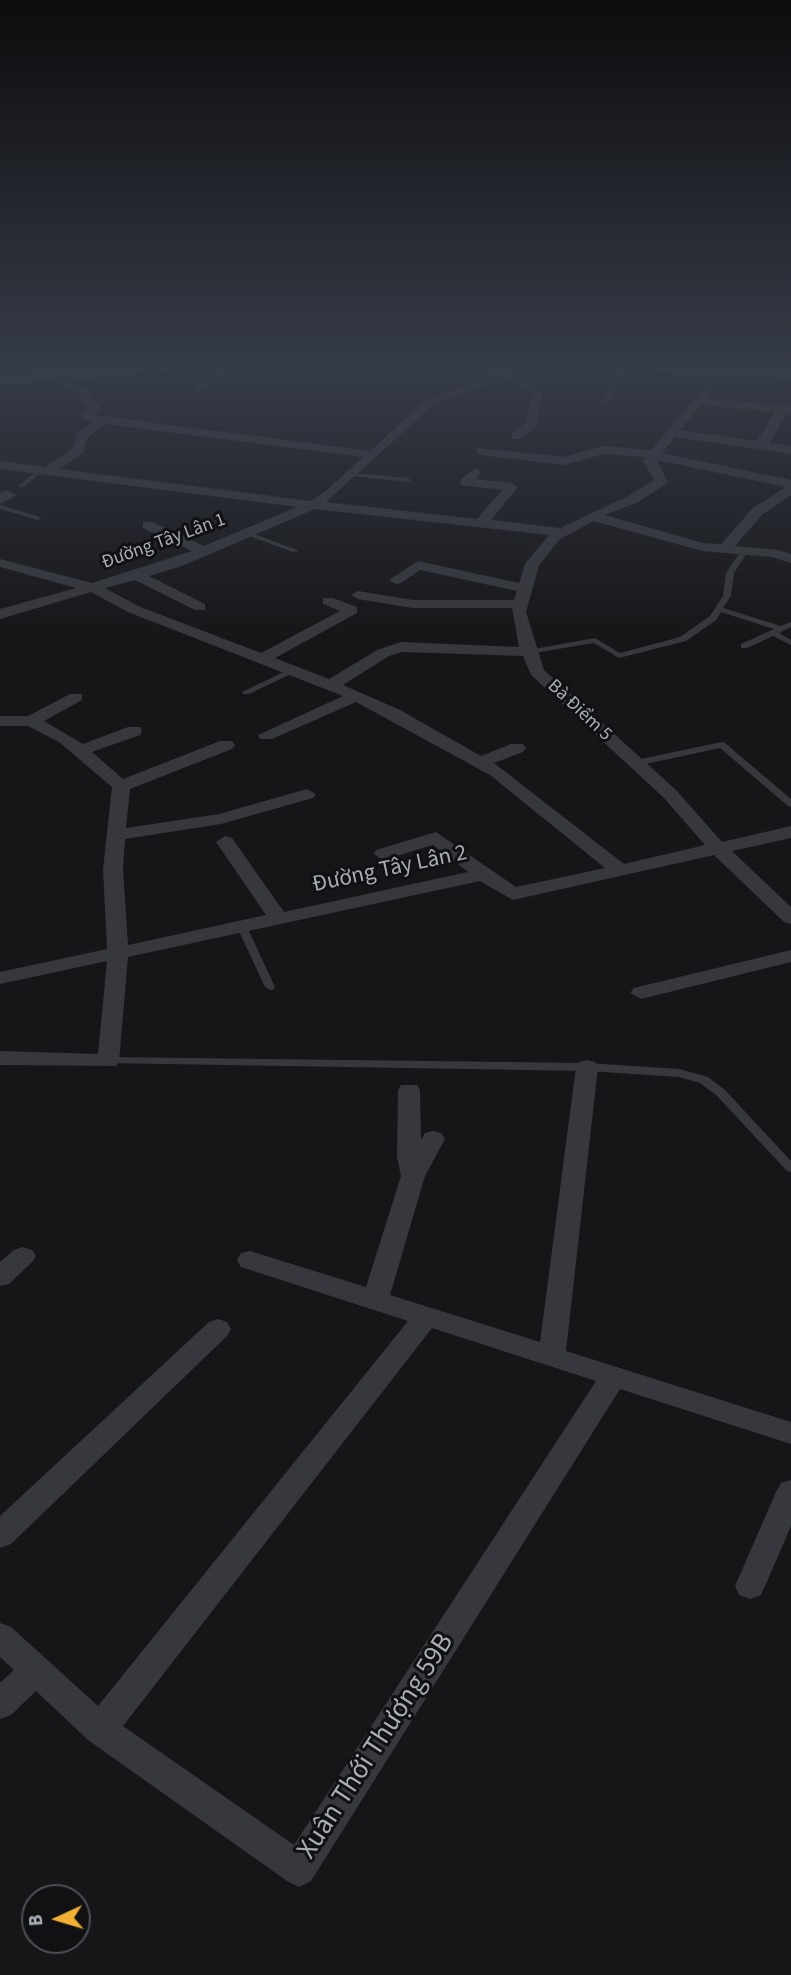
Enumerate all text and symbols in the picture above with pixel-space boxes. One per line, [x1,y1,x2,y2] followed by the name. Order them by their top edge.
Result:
[99,509,229,575] street label: Đường Tây Lân 1
[542,675,616,747] street label: Bà Điểm 5
[310,840,470,900] street label: Đường Tây Lân 2
[292,1628,462,1866] street label: Xuân Thới Thượng 59B
[21,1884,91,1954] north arrow
[23,1914,50,1927] text: B

